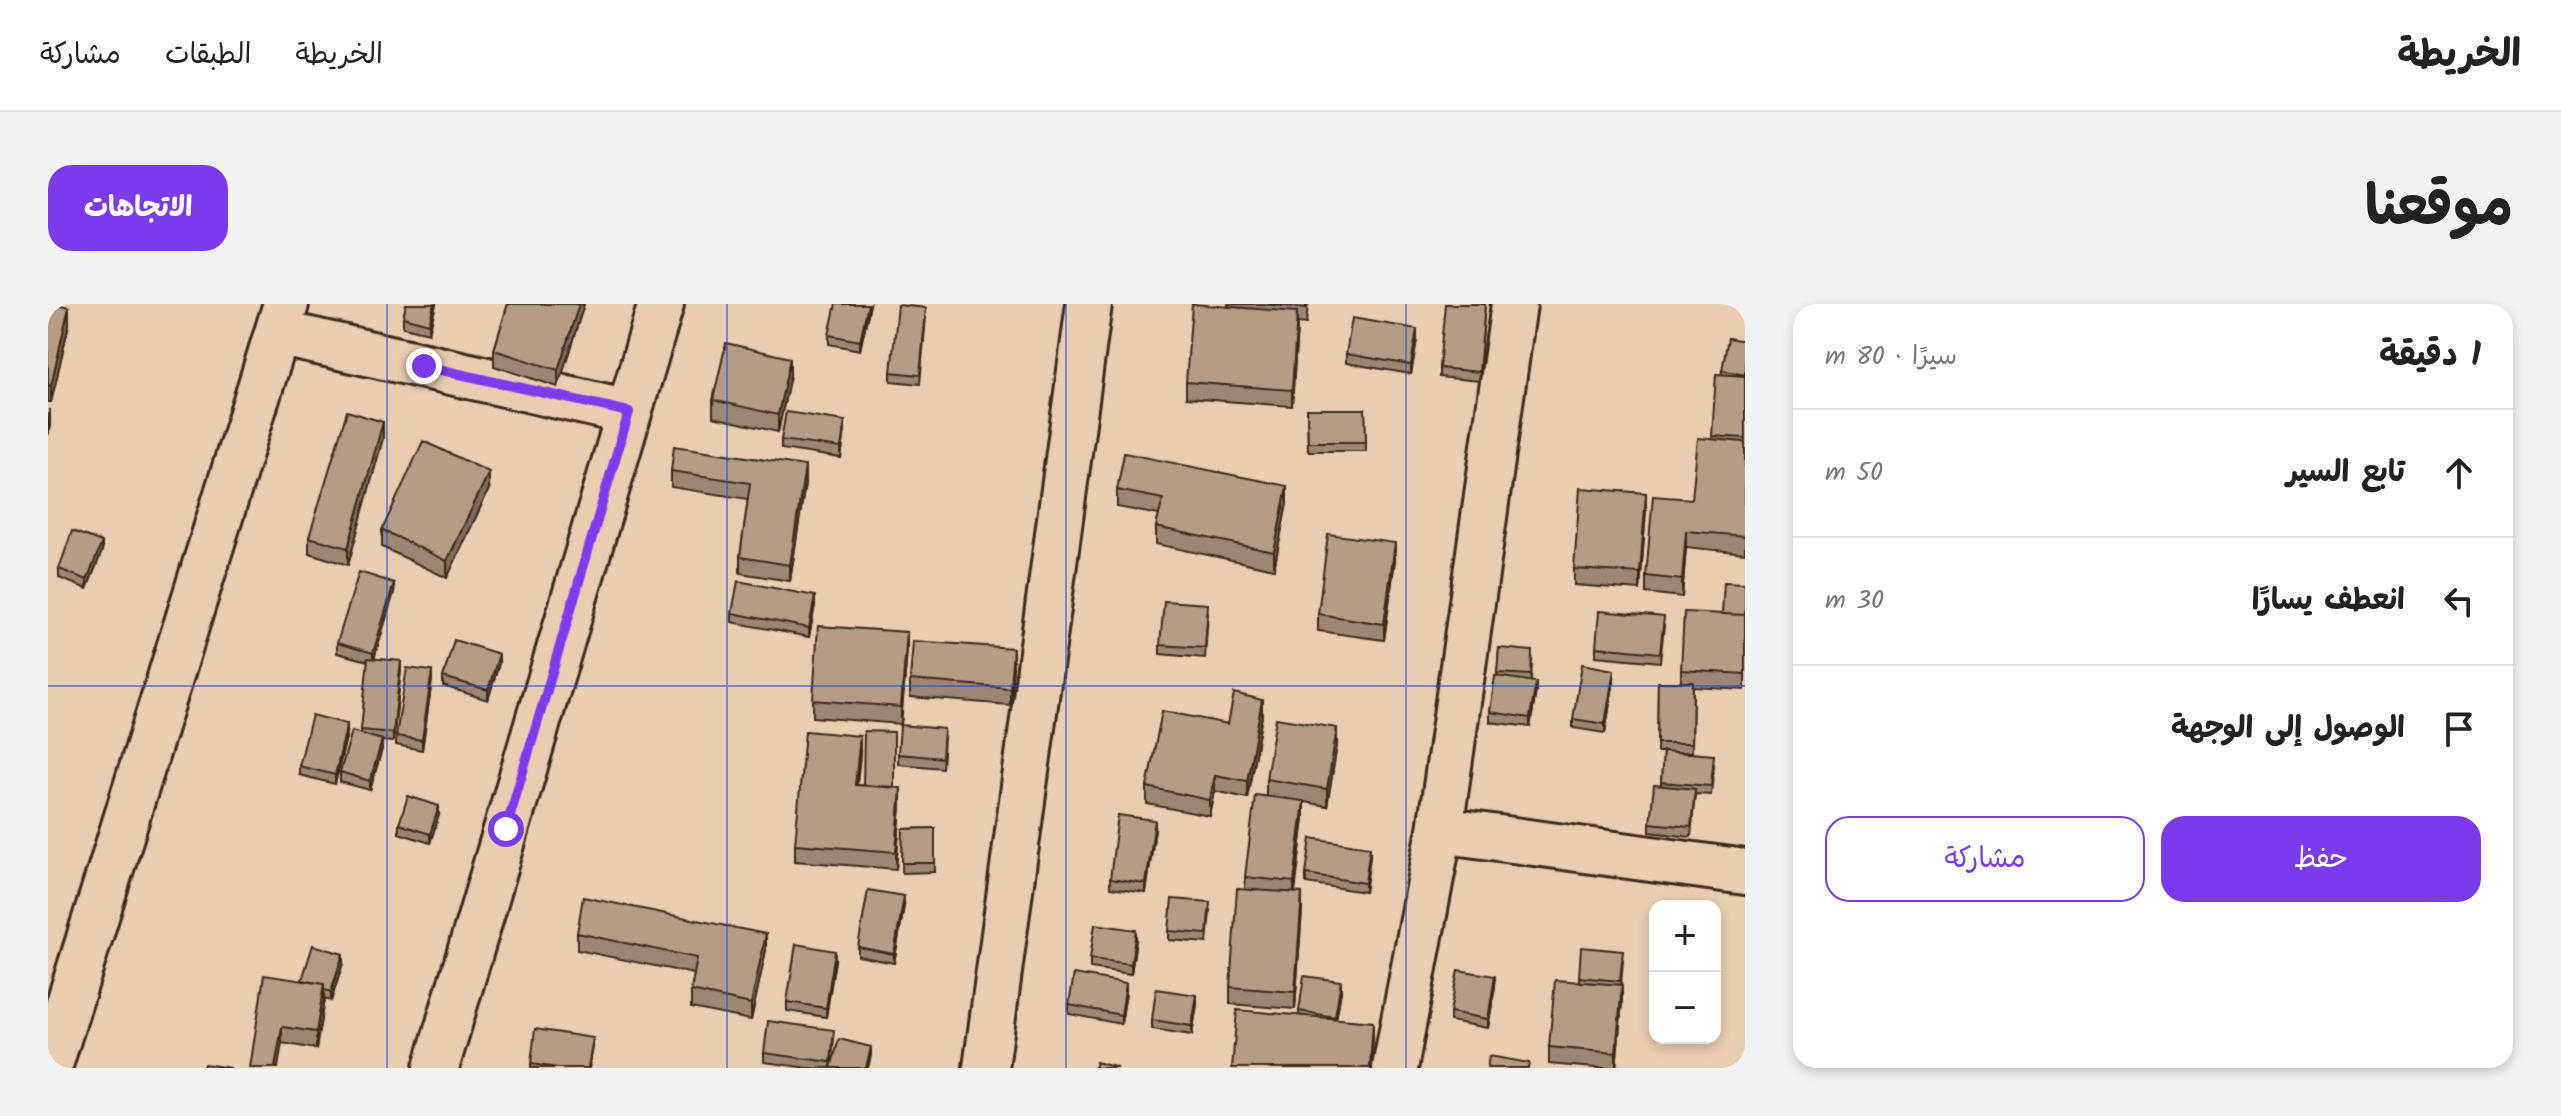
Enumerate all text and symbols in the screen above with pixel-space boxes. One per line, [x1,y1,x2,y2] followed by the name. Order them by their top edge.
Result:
[2397,26,2521,86] text: الخريطة
[40,33,121,78] text: مشاركة
[165,33,251,78] text: الطبقات
[295,33,383,78] text: الخريطة
[2365,164,2513,254] text: موقعنا
[48,165,228,251] button: الاتجاهات
[2379,329,2481,383] text: 1 دقيقة
[1825,336,1957,378] text: سيرًا · 80 m
[406,348,442,384] route end
[2287,449,2405,497] text: تابع السير
[2437,451,2481,495] icon: ahead
[1825,452,1883,494] text: 50 m
[2252,577,2405,625] text: انعطف يسارًا
[2437,579,2481,623] icon: left
[1825,580,1884,622] text: 30 m
[2171,705,2405,753] text: الوصول إلى الوجهة
[2437,707,2481,751] icon: arrive
[488,811,524,847] route start
[1825,816,2145,902] button: مشاركة
[2161,816,2481,902] button: حفظ
[1649,900,1721,1044] map controls
[1649,900,1721,972] button: +
[1649,972,1721,1044] button: −

